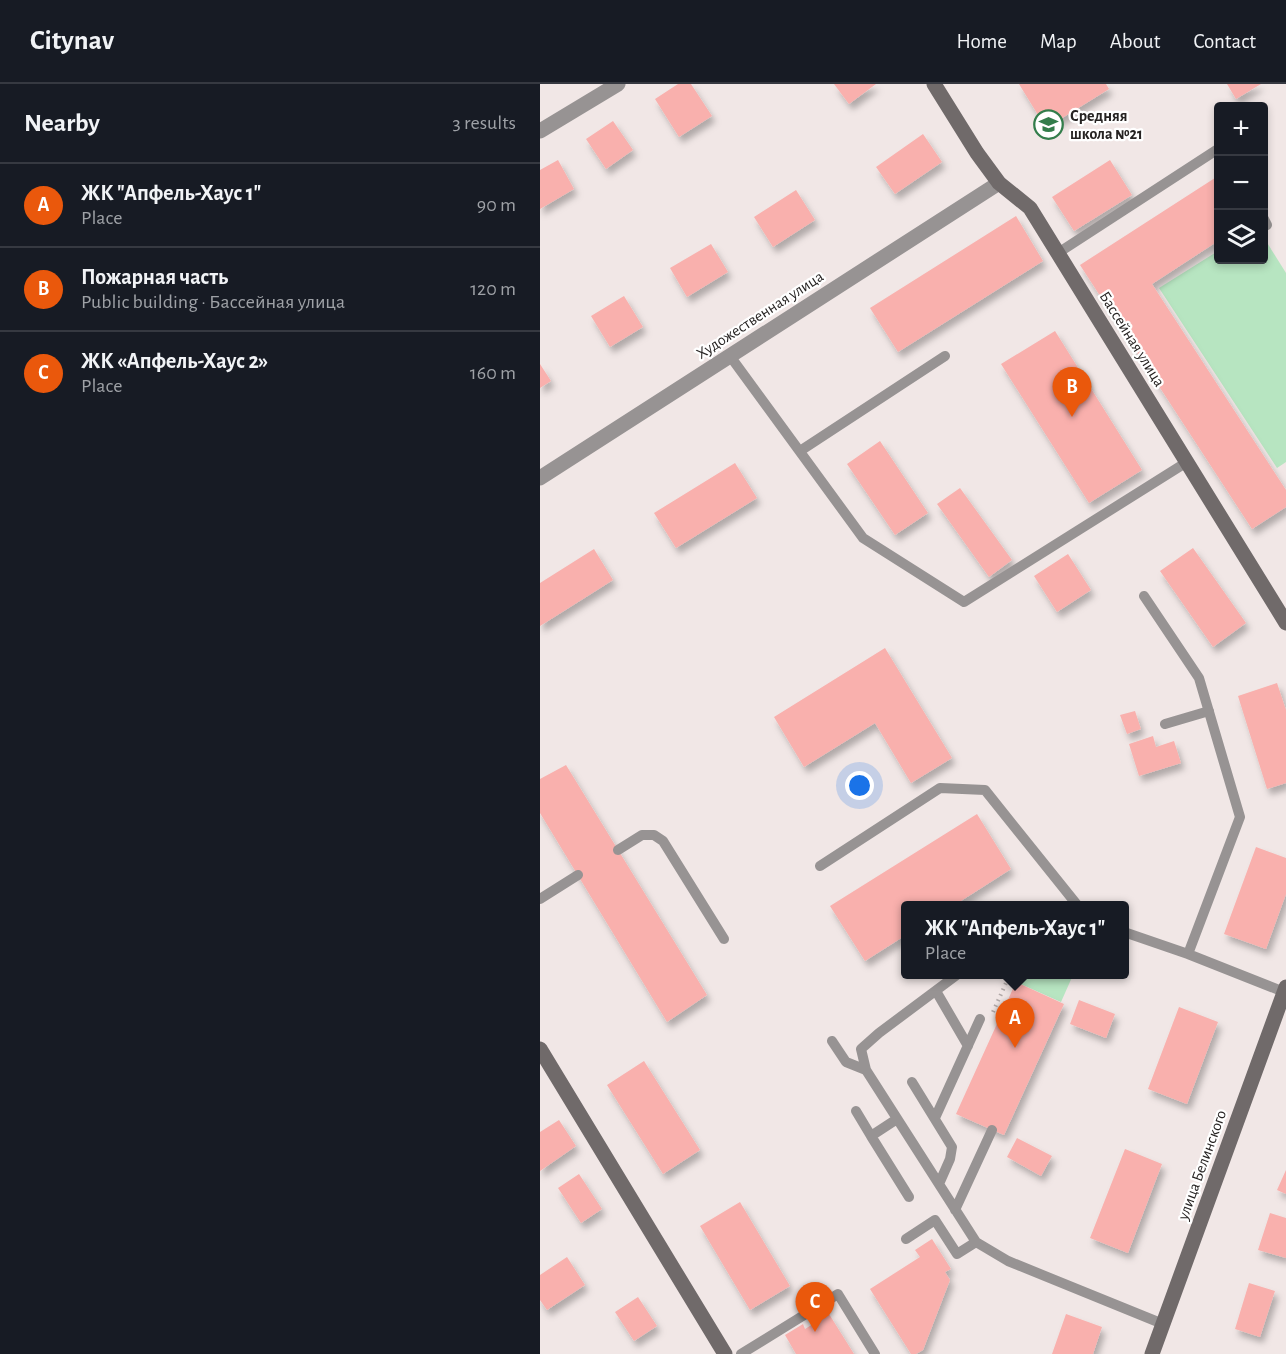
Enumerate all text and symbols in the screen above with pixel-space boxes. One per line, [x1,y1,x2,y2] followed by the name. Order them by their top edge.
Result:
[30,27,114,55] text: Citynav
[956,31,1007,52] text: Home
[1040,31,1077,52] text: Map
[1110,31,1160,52] text: About
[1193,31,1256,52] text: Contact
[1214,102,1268,264] map controls
[1214,102,1268,156] button: +
[1070,108,1143,142] place label: Средняя школа №21
[1033,109,1065,141] school or university icon: Средняя школа №21
[24,110,100,136] text: Nearby
[452,113,516,133] text: 3 results
[1214,156,1268,210] button: −
[81,182,261,204] text: ЖК "Апфель-Хаус 1"
[38,195,50,215] text: A
[477,195,516,215] text: 90 m
[81,208,122,228] text: Place
[1214,210,1268,264] button: layers
[81,266,228,288] text: Пожарная часть
[694,268,827,363] street label: Художественная улица
[38,279,49,299] text: B
[470,279,516,299] text: 120 m
[1095,289,1168,390] street label: Бассейная улица
[81,292,345,312] text: Public building · Бассейная улица
[81,350,268,372] text: ЖК «Апфель-Хаус 2»
[38,363,49,383] text: C
[470,363,516,383] text: 160 m
[1052,368,1092,417] pin: B
[81,376,122,396] text: Place
[845,771,874,800] your location
[901,901,1129,979] popup
[925,917,1105,939] text: ЖК "Апфель-Хаус 1"
[925,943,966,963] text: Place
[996,998,1034,1048] pin: A
[1174,1108,1230,1223] street label: улица Белинского
[796,1282,834,1332] pin: C

